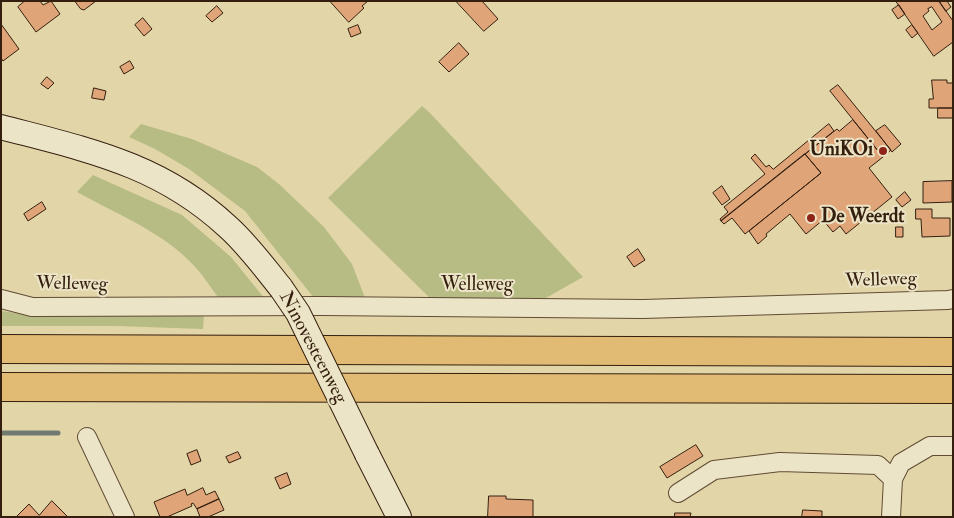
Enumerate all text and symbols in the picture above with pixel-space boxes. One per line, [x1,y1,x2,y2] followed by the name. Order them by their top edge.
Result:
[809,140,873,162] place label: UniKOi
[877,145,889,157] marker: UniKOi
[821,207,904,229] place label: De Weerdt
[805,212,817,224] marker: De Weerdt
[845,268,917,294] street label: Welleweg
[36,273,108,297] street label: Welleweg
[441,275,513,297] street label: Welleweg
[273,288,351,408] street label: Ninovesteenweg

